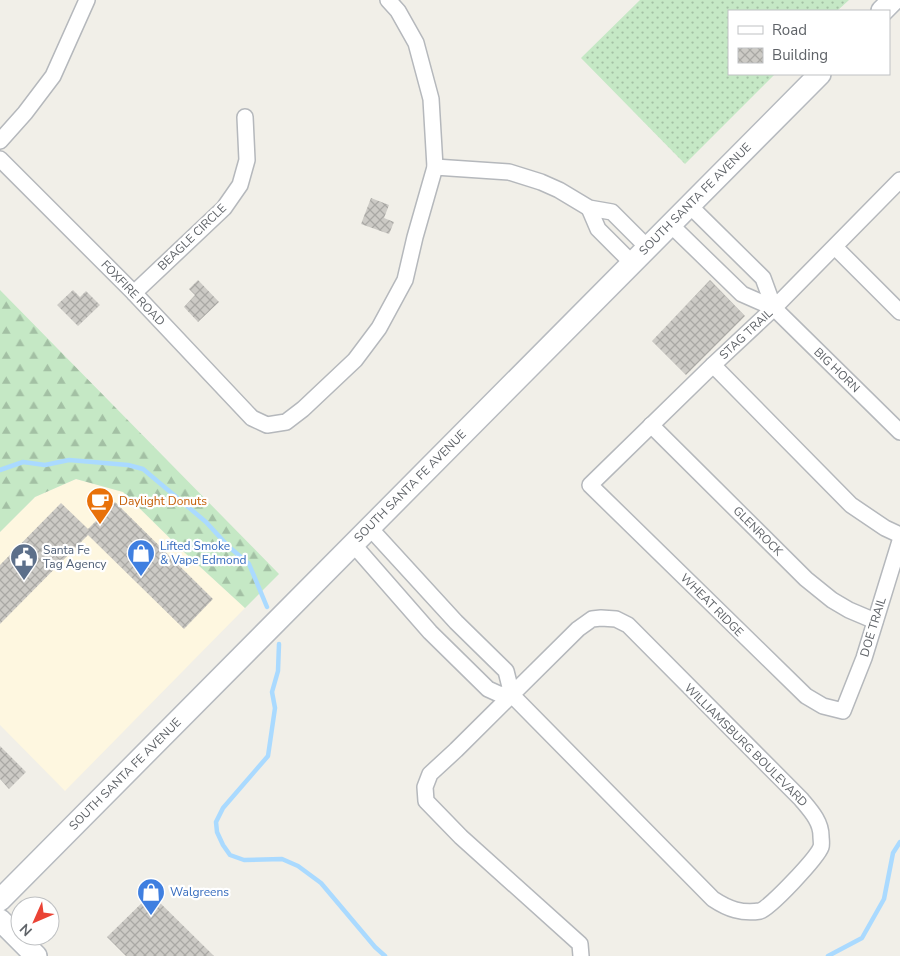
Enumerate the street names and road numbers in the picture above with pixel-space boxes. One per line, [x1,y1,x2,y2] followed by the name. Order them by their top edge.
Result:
[635,139,755,259] street label: SOUTH SANTA FE AVENUE
[154,200,230,274] street label: BEAGLE CIRCLE
[98,257,169,329] street label: FOXFIRE ROAD
[716,305,776,363] street label: STAG TRAIL
[810,344,864,396] street label: BIG HORN
[350,426,470,546] street label: SOUTH SANTA FE AVENUE
[730,503,787,560] street label: GLENROCK
[677,570,747,640] street label: WHEAT RIDGE
[856,595,890,659] street label: DOE TRAIL
[681,680,811,810] street label: WILLIAMSBURG BOULEVARD
[65,714,185,834] street label: SOUTH SANTA FE AVENUE

